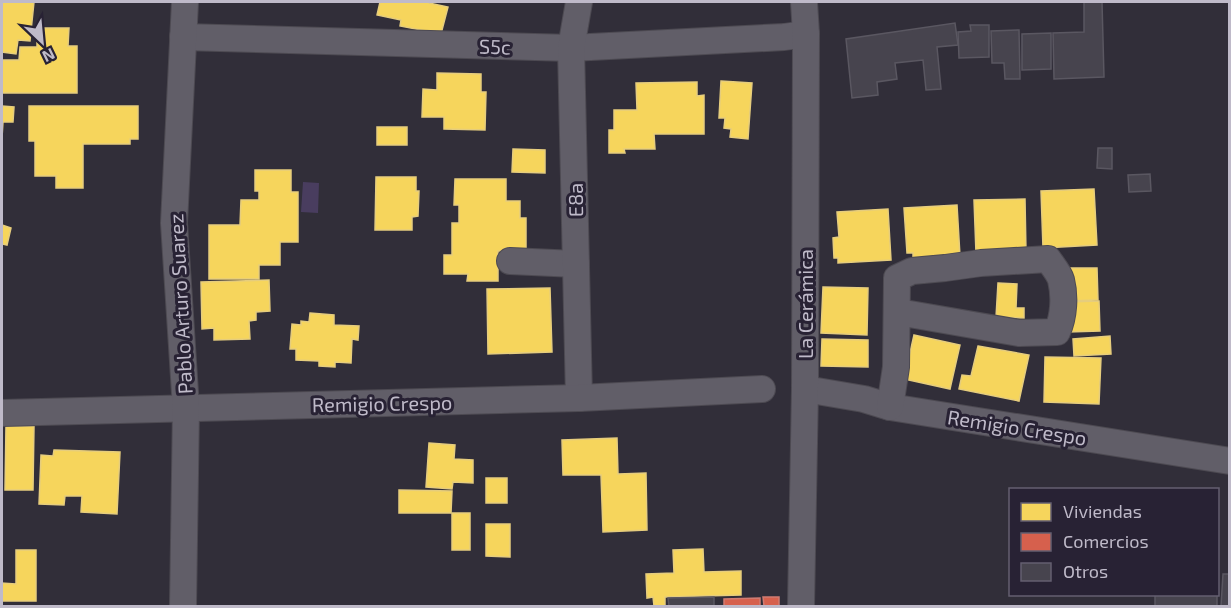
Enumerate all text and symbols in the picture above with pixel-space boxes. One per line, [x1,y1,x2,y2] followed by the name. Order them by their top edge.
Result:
[12,12,72,72] north arrow
[479,33,511,59] street label: S5c
[39,45,58,67] text: N
[563,183,587,217] street label: E8a
[163,213,197,395] street label: Pablo Arturo Suarez
[793,249,817,359] street label: La Cerámica
[312,390,452,416] street label: Remigio Crespo
[946,404,1088,450] street label: Remigio Crespo
[1009,488,1219,596] legend
[1063,500,1142,522] text: Viviendas
[1063,530,1149,552] text: Comercios
[1063,560,1108,582] text: Otros

